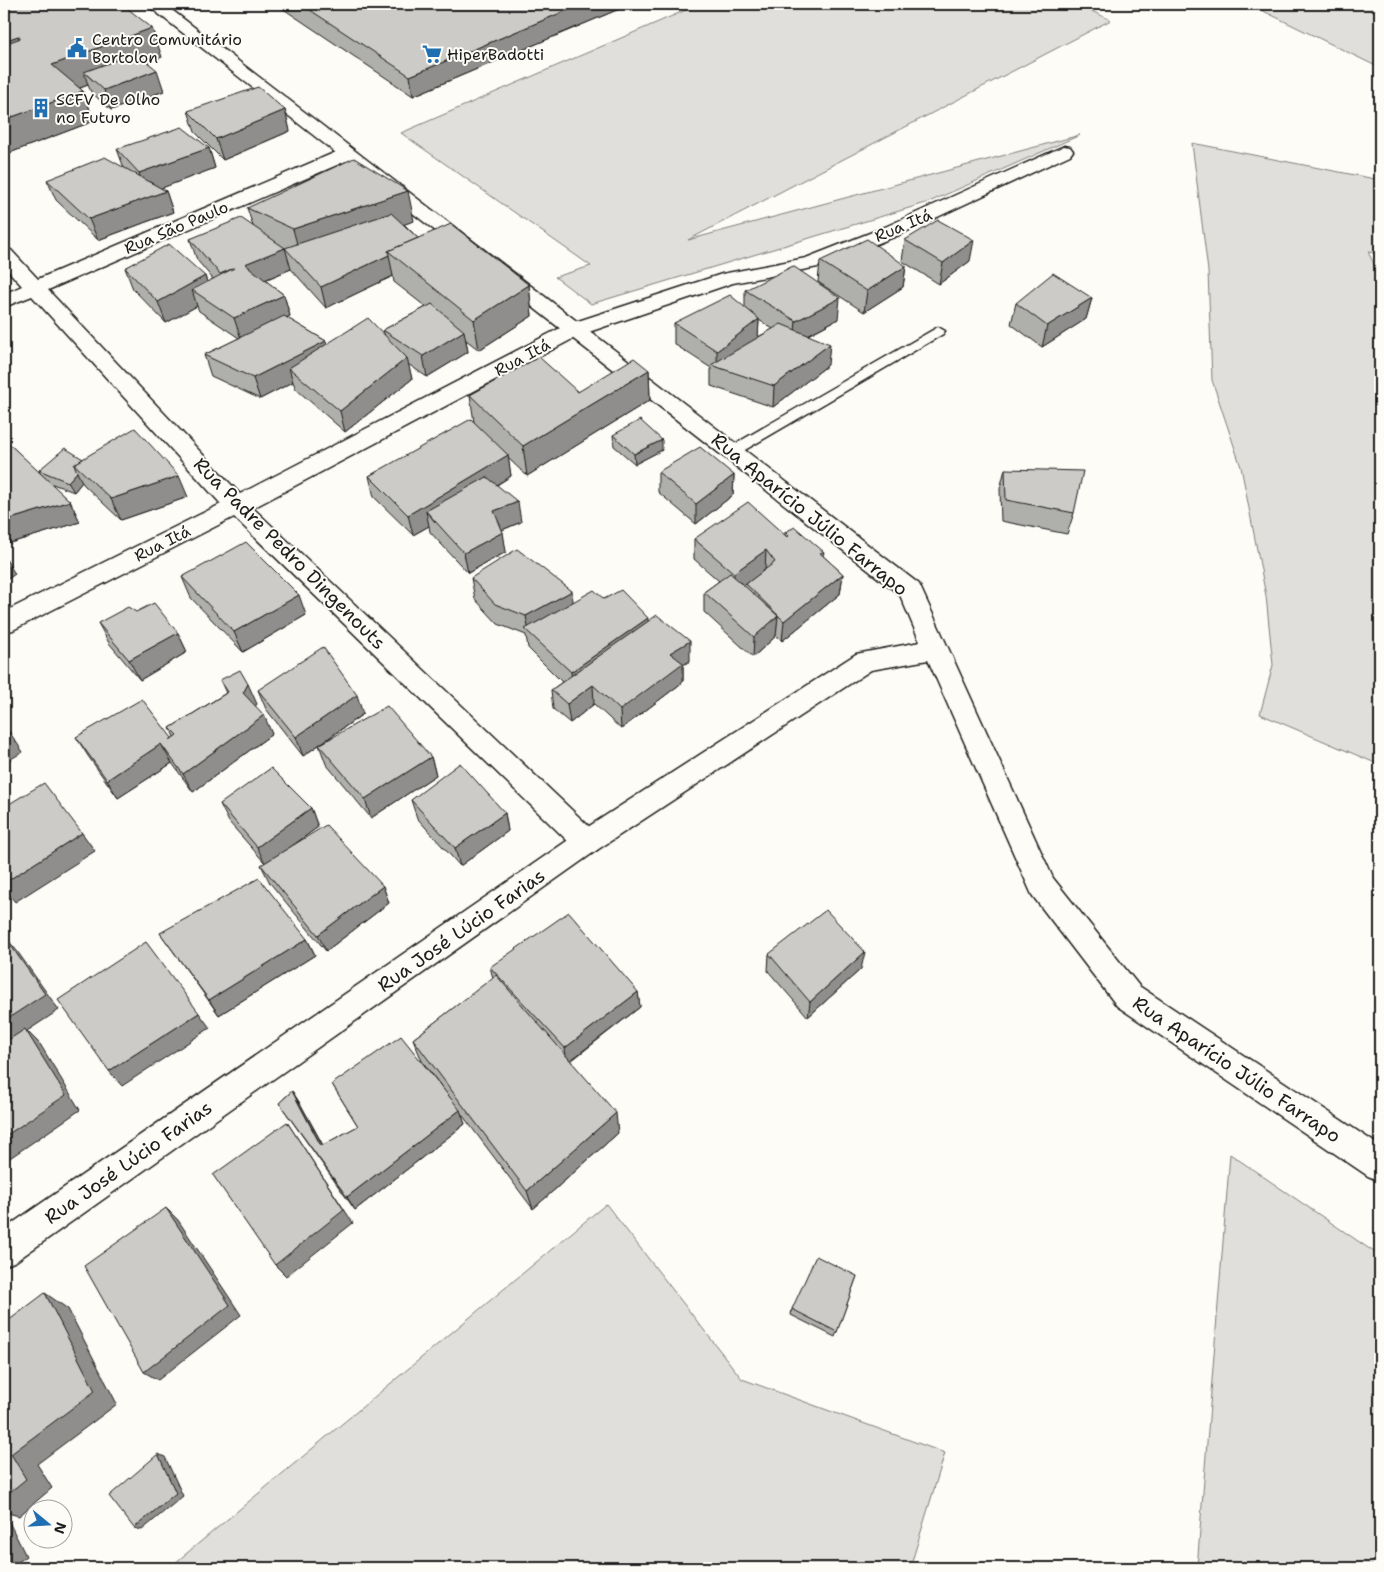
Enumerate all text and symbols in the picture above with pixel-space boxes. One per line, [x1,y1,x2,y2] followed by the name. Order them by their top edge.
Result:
[92,29,242,68] place label: Centro Comunitário Bortolon
[66,37,88,59] public building icon: Centro Comunitário Bortolon
[421,43,443,65] supermarket icon: HiperBadotti
[447,44,544,65] place label: HiperBadotti
[56,89,160,128] place label: SCFV De Olho no Futuro
[30,97,52,119] building icon: SCFV De Olho no Futuro
[121,196,231,259] street label: Rua São Paulo
[871,204,935,247] street label: Rua Itá
[491,334,554,381] street label: Rua Itá
[706,427,913,601] street label: Rua Aparício Júlio Farrapo
[188,452,391,655] street label: Rua Padre Pedro Dingenouts
[131,520,194,566] street label: Rua Itá
[373,863,550,998] street label: Rua José Lúcio Farias
[1128,990,1346,1148] street label: Rua Aparício Júlio Farrapo
[40,1095,217,1230] street label: Rua José Lúcio Farias
[22,1500,72,1550] north arrow
[50,1520,71,1536] text: N

